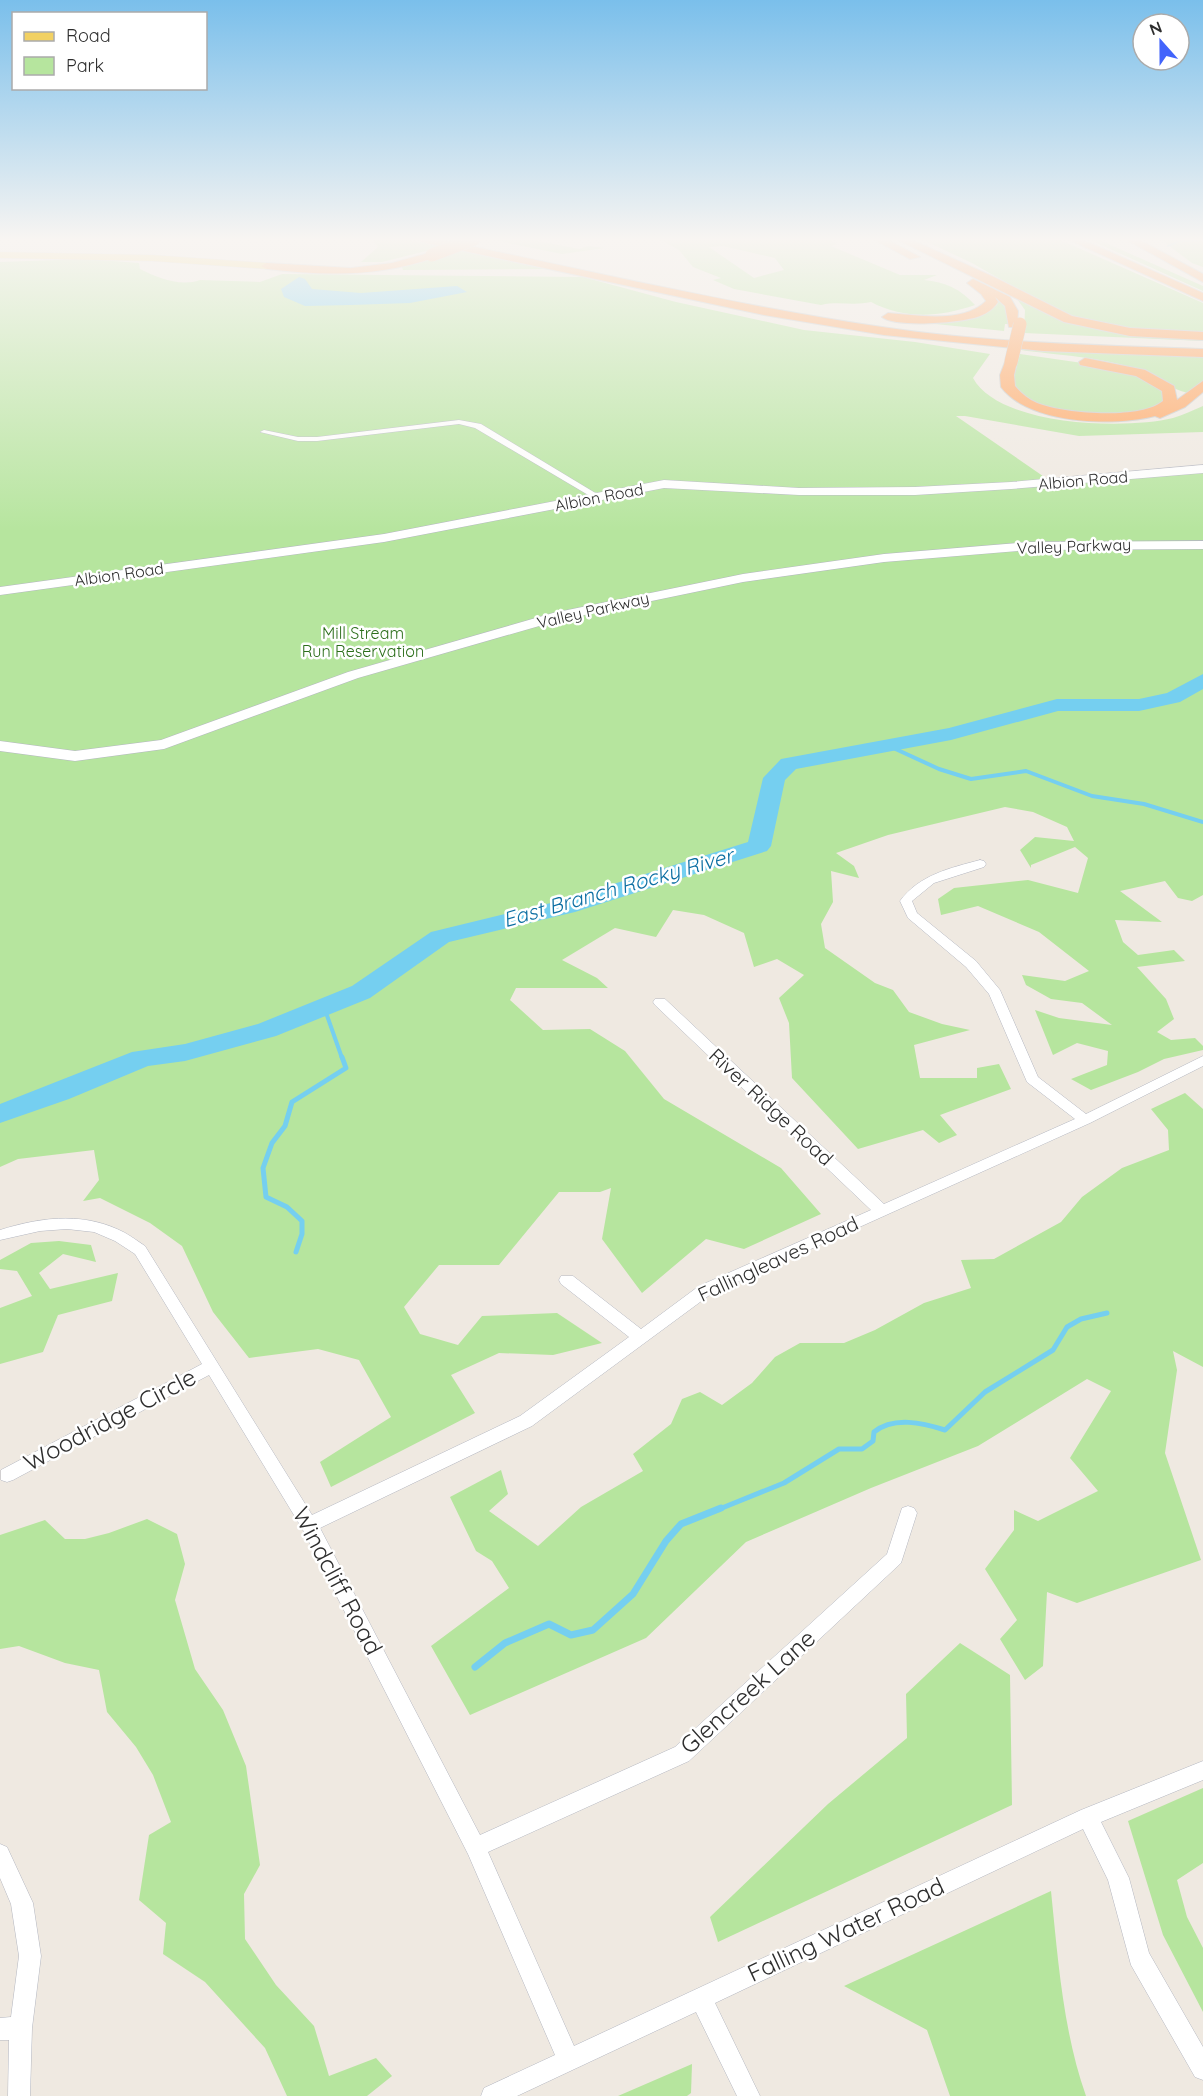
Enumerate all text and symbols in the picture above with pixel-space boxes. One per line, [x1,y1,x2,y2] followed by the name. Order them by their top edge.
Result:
[12,12,207,90] legend
[1131,12,1191,72] north arrow
[1147,17,1165,39] text: N
[66,24,111,47] text: Road
[66,54,104,77] text: Park
[1037,466,1129,494] street label: Albion Road
[553,479,645,515] street label: Albion Road
[1016,534,1132,558] street label: Valley Parkway
[73,558,165,590] street label: Albion Road
[535,587,651,633] street label: Valley Parkway
[302,623,424,661] park label: Mill Stream Run Reservation
[500,841,739,932] water label: East Branch Rocky River
[704,1043,839,1171] street label: River Ridge Road
[693,1210,862,1307] street label: Fallingleaves Road
[18,1361,201,1477] street label: Woodridge Circle
[286,1501,389,1660] street label: Windcliff Road
[673,1623,821,1760] street label: Glencreek Lane
[742,1870,949,1988] street label: Falling Water Road

